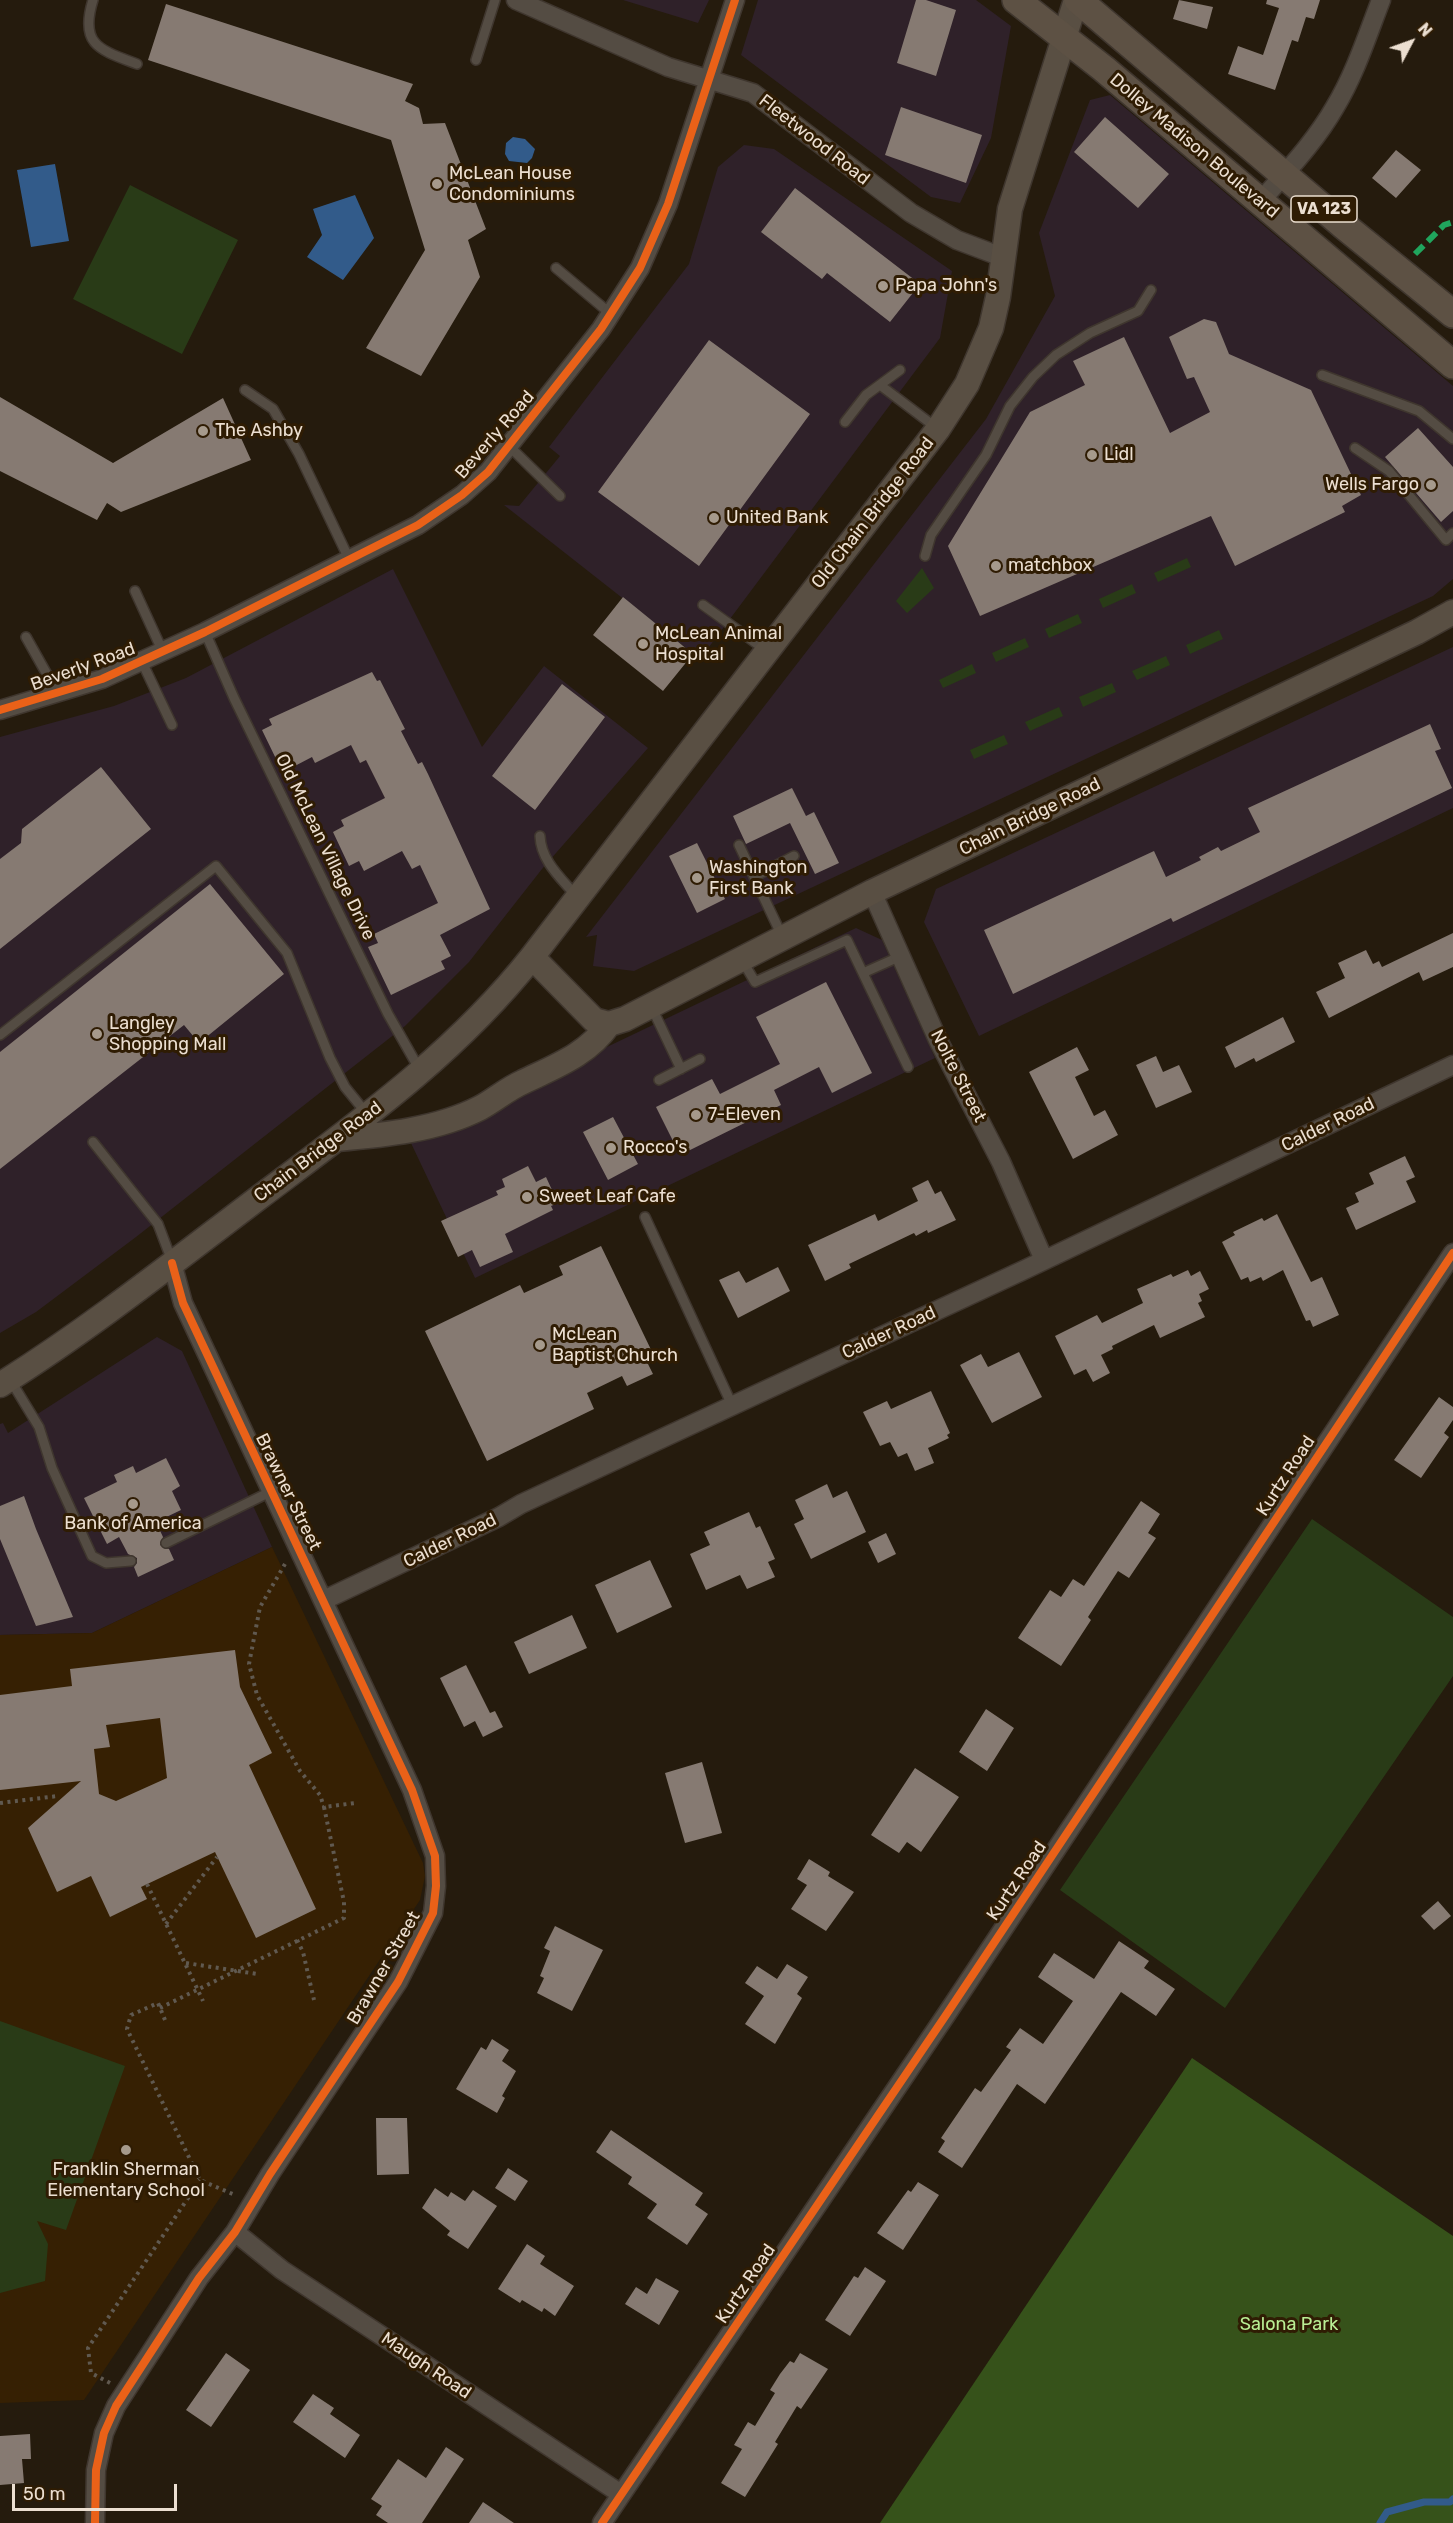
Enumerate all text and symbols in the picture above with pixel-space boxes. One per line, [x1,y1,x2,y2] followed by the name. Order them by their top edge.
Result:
[1381,12,1441,72] north arrow
[1414,19,1436,40] text: N
[1105,69,1283,223] street label: Dolley Madison Boulevard
[754,90,874,190] street label: Fleetwood Road
[449,163,575,206] place label: McLean House Condominiums
[430,177,444,191] marker: McLean House Condominiums
[1291,196,1357,222] road number: VA 123
[895,275,997,297] place label: Papa John's
[876,279,890,293] marker: Papa John's
[451,387,539,483] street label: Beverly Road
[215,420,303,442] place label: The Ashby
[196,424,210,438] marker: The Ashby
[807,433,939,593] street label: Old Chain Bridge Road
[1104,444,1134,466] place label: Lidl
[1085,448,1099,462] marker: Lidl
[1325,474,1419,496] place label: Wells Fargo
[1424,478,1438,492] marker: Wells Fargo
[726,507,828,529] place label: United Bank
[707,511,721,525] marker: United Bank
[1008,555,1092,577] place label: matchbox
[989,559,1003,573] marker: matchbox
[655,623,782,666] place label: McLean Animal Hospital
[636,637,650,651] marker: McLean Animal Hospital
[28,638,138,696] street label: Beverly Road
[270,750,380,944] street label: Old McLean Village Drive
[956,773,1104,861] street label: Chain Bridge Road
[709,857,807,900] place label: Washington First Bank
[690,871,704,885] marker: Washington First Bank
[109,1013,226,1056] place label: Langley Shopping Mall
[926,1026,990,1126] street label: Nolte Street
[90,1027,104,1041] marker: Langley Shopping Mall
[1278,1093,1378,1157] street label: Calder Road
[250,1097,386,1207] street label: Chain Bridge Road
[708,1104,781,1126] place label: 7-Eleven
[689,1108,703,1122] marker: 7-Eleven
[623,1137,687,1159] place label: Rocco's
[604,1141,618,1155] marker: Rocco's
[539,1186,676,1208] place label: Sweet Leaf Cafe
[520,1190,534,1204] marker: Sweet Leaf Cafe
[839,1302,939,1364] street label: Calder Road
[552,1324,678,1366] place label: McLean Baptist Church
[533,1338,547,1352] marker: McLean Baptist Church
[250,1430,326,1554] street label: Brawner Street
[1252,1432,1320,1520] street label: Kurtz Road
[126,1497,140,1511] marker: Bank of America
[400,1509,500,1573] street label: Calder Road
[64,1513,202,1535] place label: Bank of America
[983,1837,1051,1925] street label: Kurtz Road
[343,1907,425,2029] street label: Brawner Street
[119,2143,133,2157] marker: Franklin Sherman Elementary School
[47,2159,205,2202] place label: Franklin Sherman Elementary School
[712,2240,780,2328] street label: Kurtz Road
[1240,2314,1338,2336] park label: Salona Park
[377,2328,475,2404] street label: Maugh Road
[15,2472,180,2510] scale bar
[23,2483,66,2505] text: 50 m

